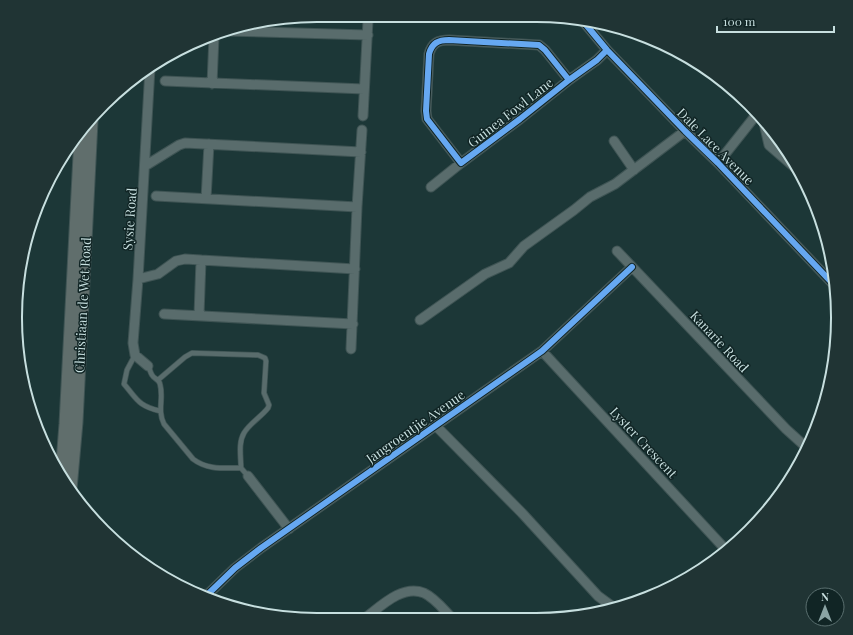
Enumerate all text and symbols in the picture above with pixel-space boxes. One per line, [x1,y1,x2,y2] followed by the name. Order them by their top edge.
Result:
[717,8,834,34] scale bar
[723,13,756,29] text: 100 m
[464,73,556,151] street label: Guinea Fowl Lane
[674,104,758,188] street label: Dale Lace Avenue
[118,187,140,251] street label: Sysie Road
[70,236,94,373] street label: Christiaan de Wet Road
[687,307,753,376] street label: Kanarie Road
[362,385,468,467] street label: Jangroentjie Avenue
[607,403,682,481] street label: Lyster Crescent
[805,587,845,627] north arrow
[821,589,829,604] text: N

